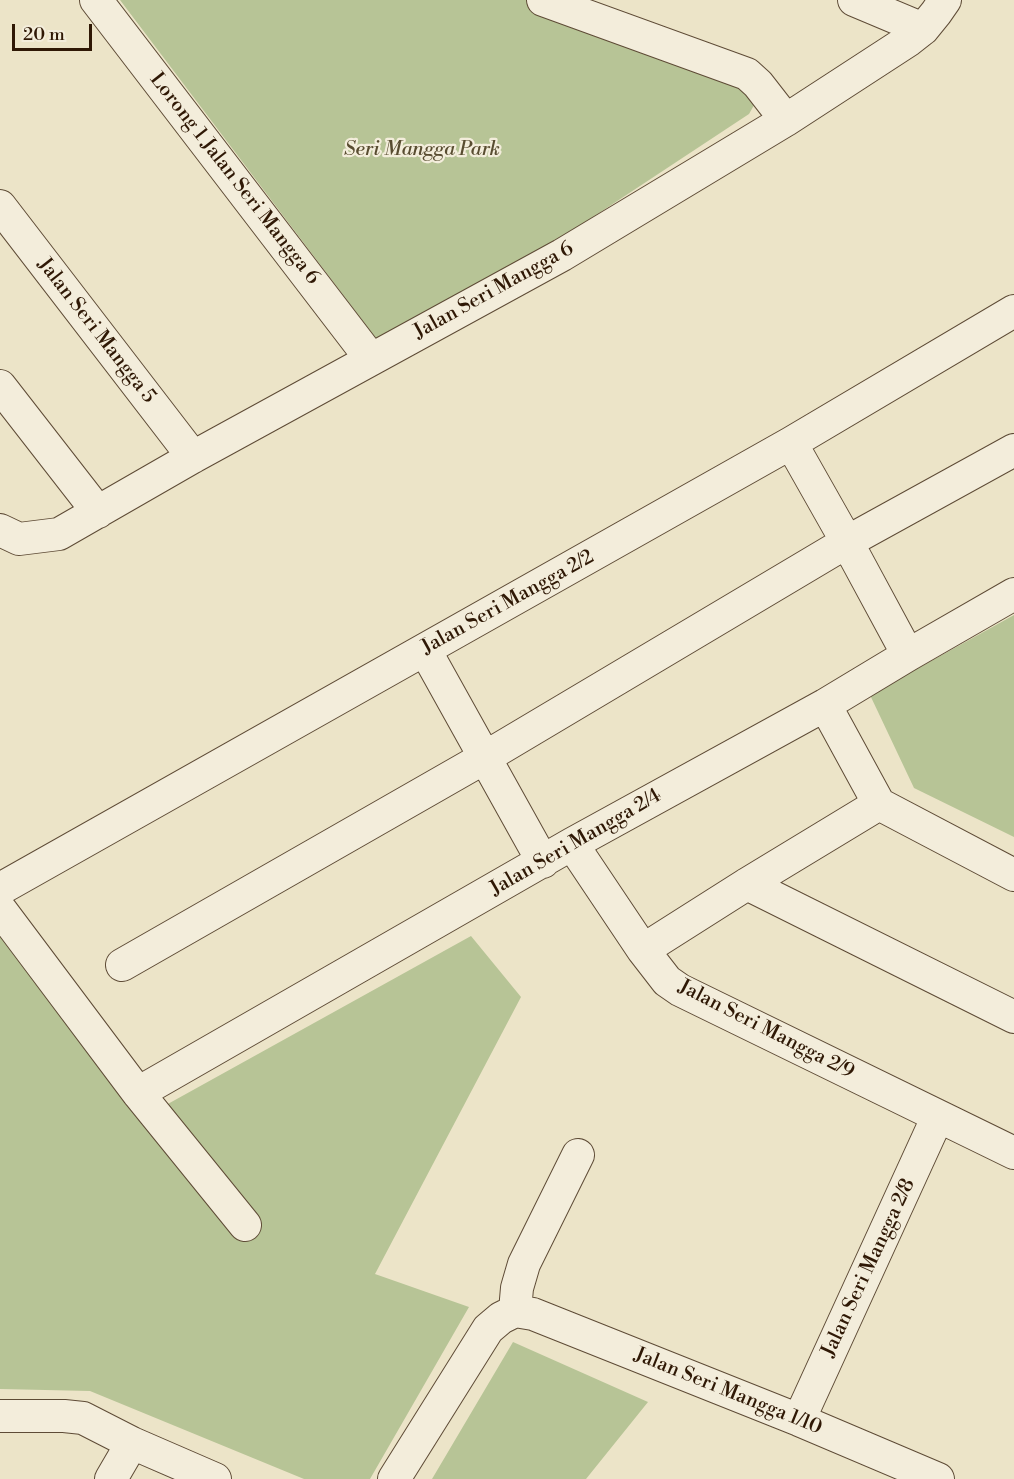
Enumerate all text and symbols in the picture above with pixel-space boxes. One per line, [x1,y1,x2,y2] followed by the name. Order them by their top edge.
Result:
[15,12,94,50] scale bar
[23,23,65,46] text: 20 m
[144,68,324,290] street label: Lorong 1 Jalan Seri Mangga 6
[344,138,500,162] park label: Seri Mangga Park
[410,237,578,345] street label: Jalan Seri Mangga 6
[32,254,160,408] street label: Jalan Seri Mangga 5
[418,546,598,660] street label: Jalan Seri Mangga 2/2
[486,784,666,902] street label: Jalan Seri Mangga 2/4
[674,975,858,1085] street label: Jalan Seri Mangga 2/9
[817,1175,921,1361] street label: Jalan Seri Mangga 2/8
[631,1343,825,1441] street label: Jalan Seri Mangga 1/10

